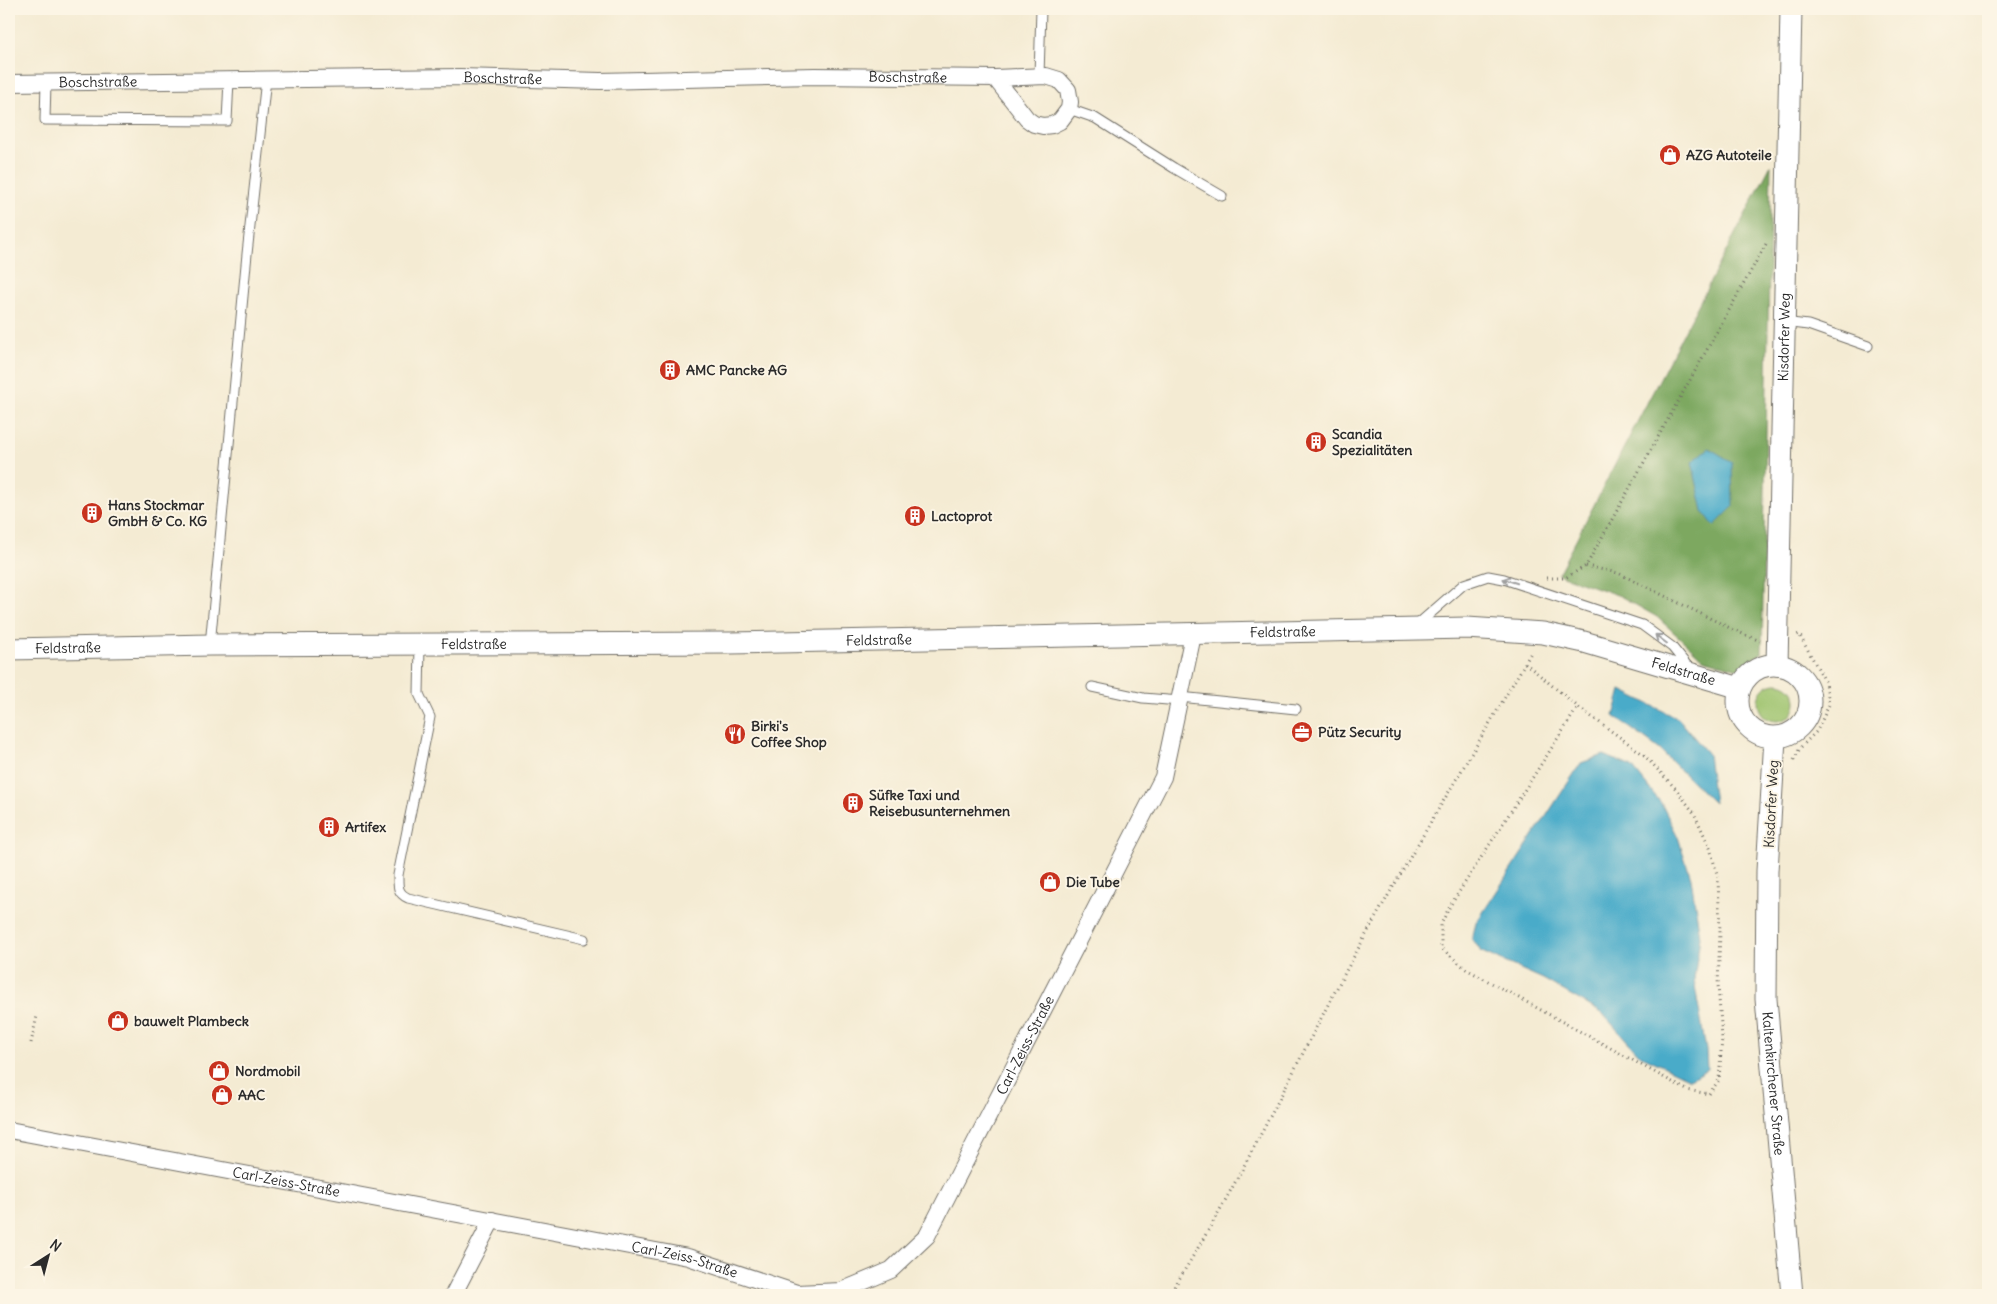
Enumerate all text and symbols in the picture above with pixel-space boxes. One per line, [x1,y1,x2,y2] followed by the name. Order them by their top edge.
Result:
[463,68,542,88] street label: Boschstraße
[869,68,947,86] street label: Boschstraße
[59,72,137,91] street label: Boschstraße
[1658,143,1682,167] shop icon: AZG Autoteile
[1686,146,1772,164] place label: AZG Autoteile
[1774,293,1794,381] street label: Kisdorfer Weg
[658,358,682,382] building icon: AMC Pancke AG
[686,361,787,379] place label: AMC Pancke AG
[1332,425,1412,459] place label: Scandia Spezialitäten
[1304,430,1328,454] building icon: Scandia Spezialitäten
[108,496,207,530] place label: Hans Stockmar GmbH & Co. KG
[80,501,104,525] building icon: Hans Stockmar GmbH & Co. KG
[903,504,927,528] building icon: Lactoprot
[931,507,992,525] place label: Lactoprot
[1503,576,1519,585] one-way arrow
[1250,622,1316,641] street label: Feldstraße
[846,630,912,650] street label: Feldstraße
[1654,634,1668,644] one-way arrow
[441,635,507,653] street label: Feldstraße
[35,638,101,657] street label: Feldstraße
[1649,653,1718,689] street label: Feldstraße
[751,717,827,751] place label: Birki's Coffee Shop
[1290,720,1314,744] office icon: Pütz Security
[723,722,747,746] restaurant icon: Birki's Coffee Shop
[1318,723,1402,741] place label: Pütz Security
[1760,759,1782,849] street label: Kisdorfer Weg
[869,786,1010,820] place label: Süfke Taxi und Reisebusunternehmen
[841,791,865,815] building icon: Süfke Taxi und Reisebusunternehmen
[317,815,341,839] building icon: Artifex
[345,818,386,836] place label: Artifex
[1038,870,1062,894] shop icon: Die Tube
[1066,873,1120,891] place label: Die Tube
[992,993,1058,1098] street label: Carl-Zeiss-Straße
[106,1009,130,1033] shop icon: bauwelt Plambeck
[1758,1011,1789,1156] street label: Kaltenkirchener Straße
[134,1012,249,1030] place label: bauwelt Plambeck
[207,1059,231,1083] shop icon: Nordmobil
[235,1062,300,1080] place label: Nordmobil
[210,1083,234,1107] shop icon: AAC
[238,1086,265,1104] place label: AAC
[231,1163,341,1201] street label: Carl-Zeiss-Straße
[22,1232,72,1282] north arrow
[46,1235,65,1256] text: N
[630,1238,740,1282] street label: Carl-Zeiss-Straße

